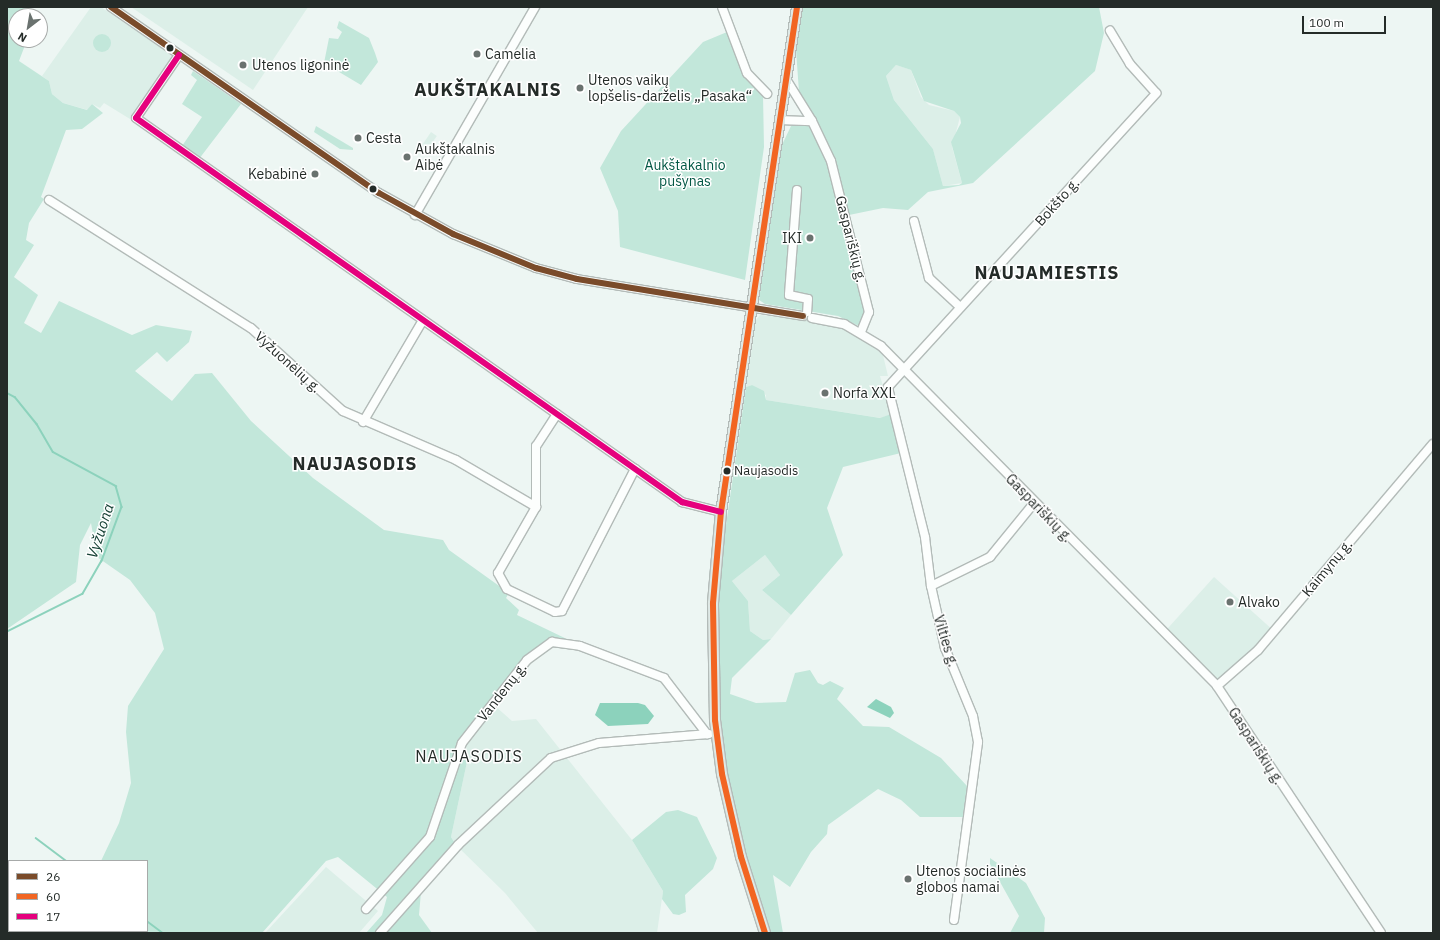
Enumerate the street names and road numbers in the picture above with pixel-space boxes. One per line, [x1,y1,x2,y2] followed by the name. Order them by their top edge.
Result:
[1031,175,1083,229] street label: Bokšto g.
[832,194,870,284] street label: Gaspariškių g.
[251,328,325,396] street label: Vyžuonėlių g.
[1002,470,1076,546] street label: Gaspariškių g.
[1298,536,1356,600] street label: Kaimynų g.
[930,613,962,669] street label: Vilties g.
[474,659,530,725] street label: Vandenų g.
[1225,704,1287,788] street label: Gaspariškių g.

